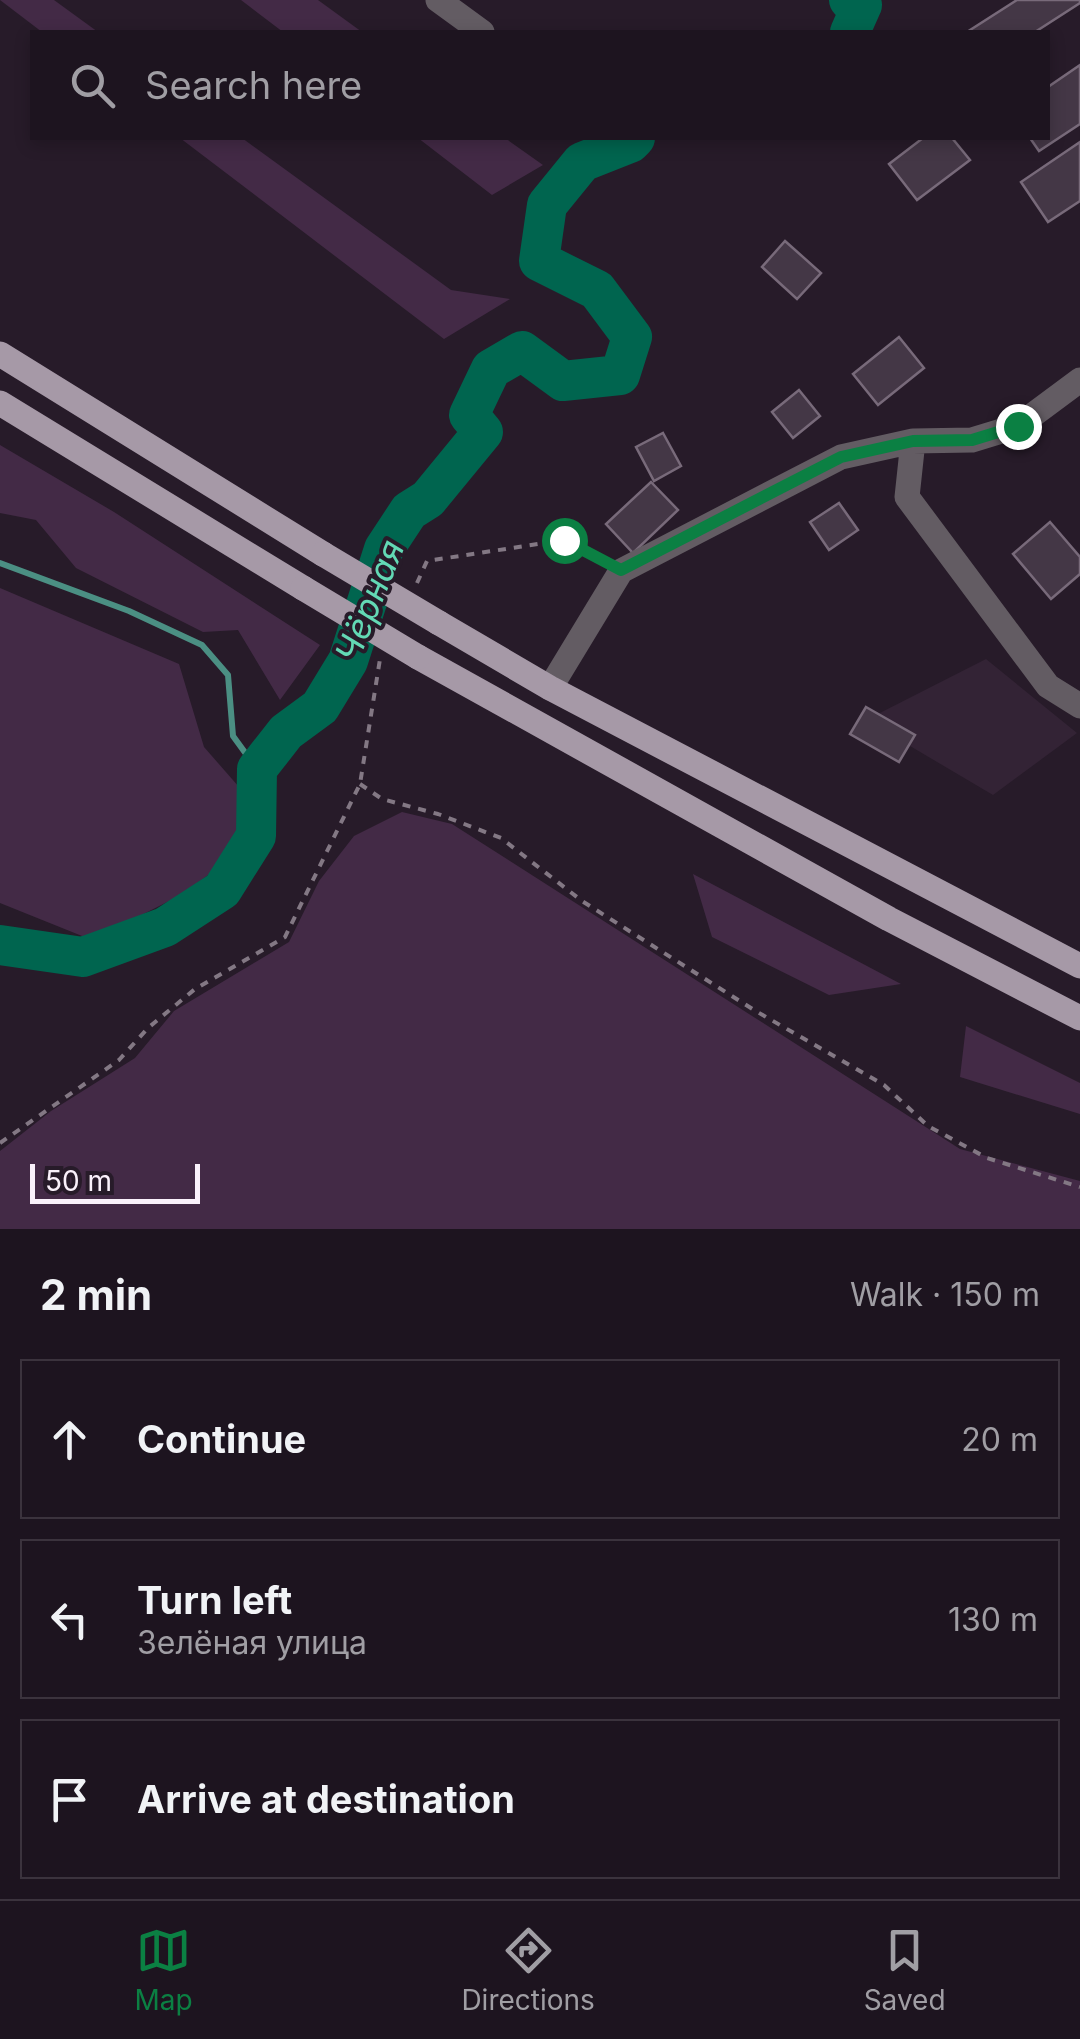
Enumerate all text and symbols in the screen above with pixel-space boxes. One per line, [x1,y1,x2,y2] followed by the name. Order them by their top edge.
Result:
[30,30,1050,140] search box
[65,58,120,113] icon: search
[145,62,362,108] text: Search here
[996,404,1042,450] route end
[542,518,588,564] route start
[326,534,412,668] water label: Чёрная
[30,1159,200,1204] scale bar
[45,1164,112,1198] text: 50 m
[40,1269,152,1320] text: 2 min
[850,1275,1040,1314] text: Walk · 150 m
[42,1412,97,1467] icon: ahead
[137,1416,306,1462] text: Continue
[961,1420,1038,1459] text: 20 m
[137,1577,292,1623] text: Turn left
[42,1592,97,1647] icon: left
[948,1600,1038,1639] text: 130 m
[137,1623,367,1662] text: Зелёная улица
[42,1772,97,1827] icon: arrive
[137,1776,515,1822] text: Arrive at destination
[134,1923,193,2017] tab: Map
[461,1923,595,2017] tab: Directions
[864,1923,946,2017] tab: Saved

